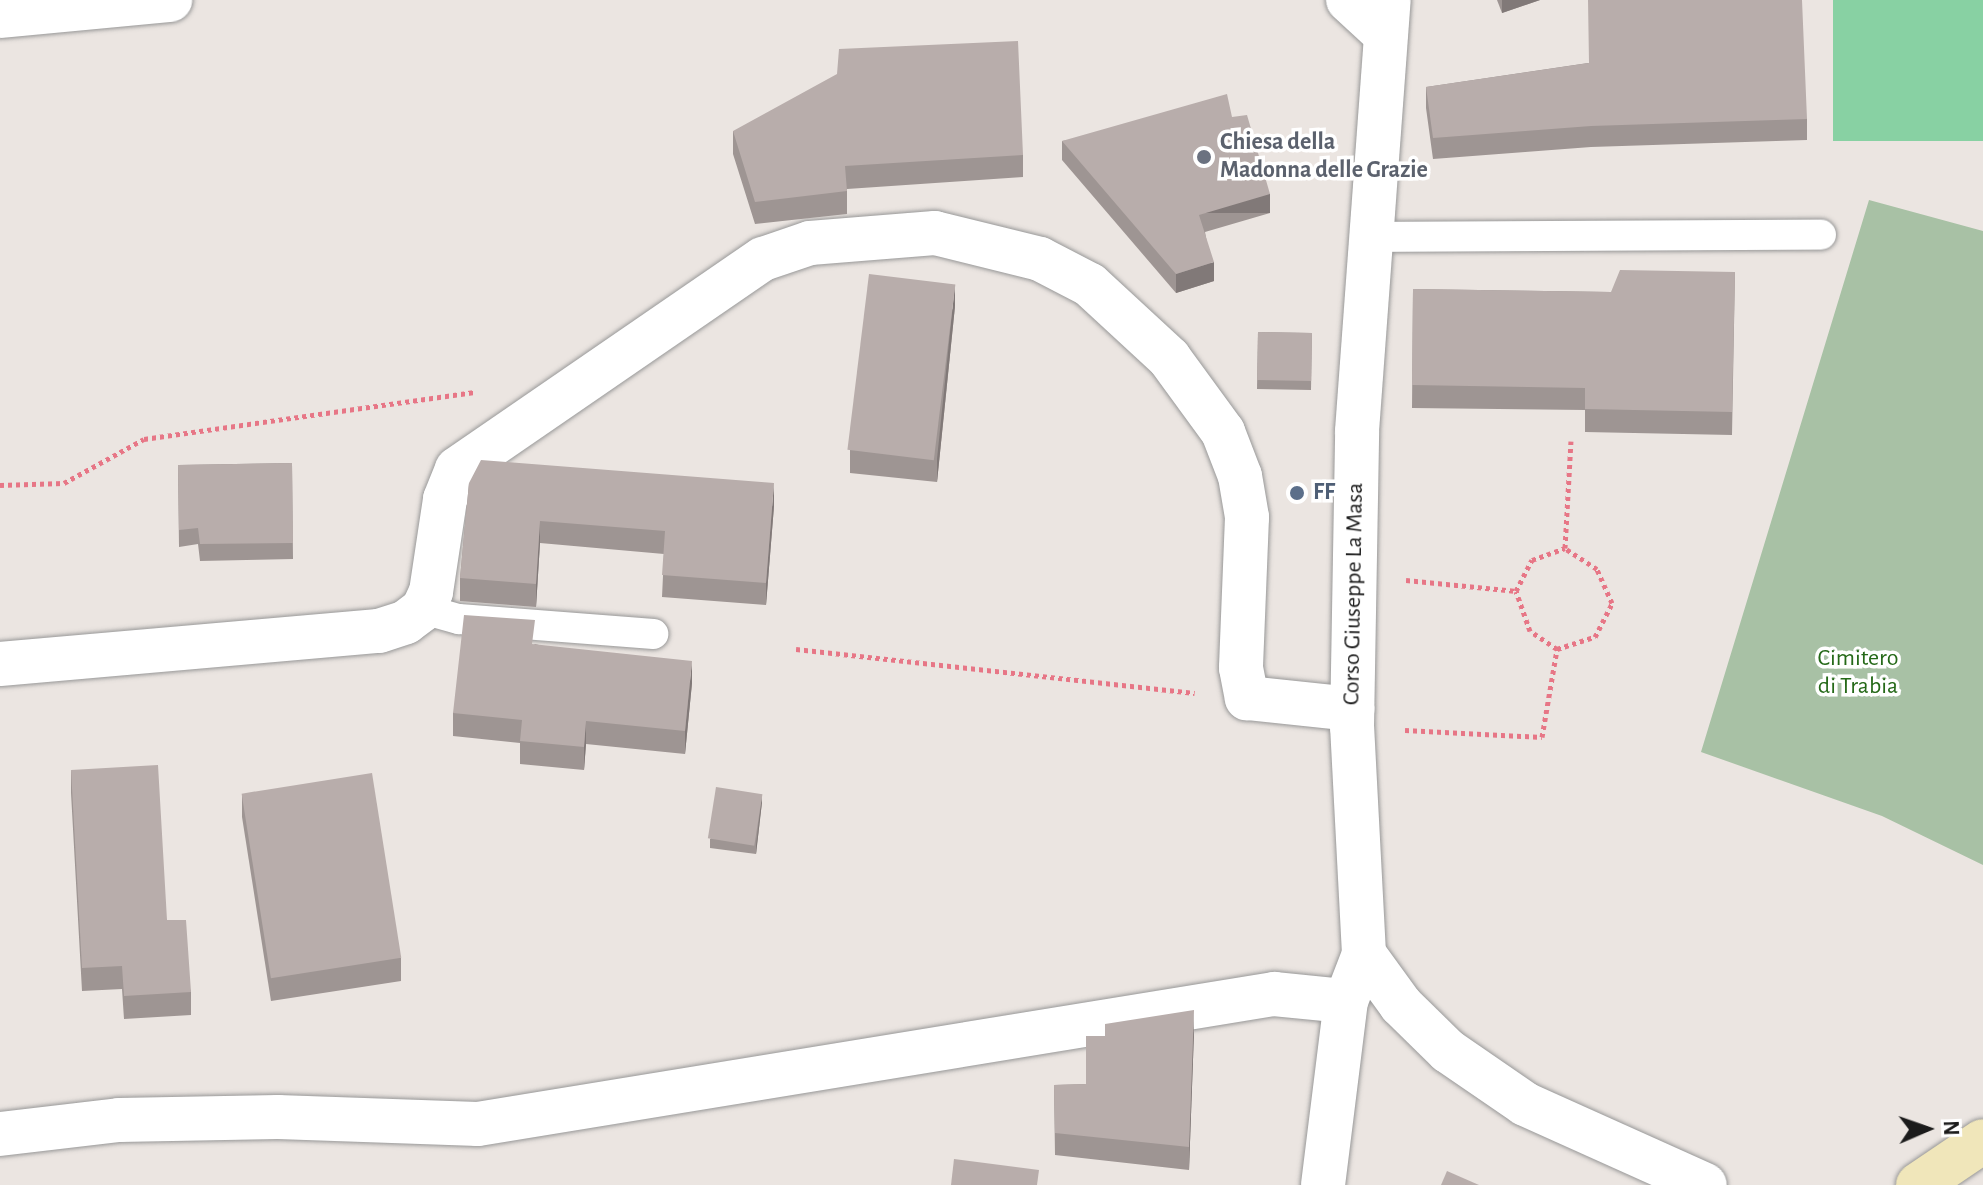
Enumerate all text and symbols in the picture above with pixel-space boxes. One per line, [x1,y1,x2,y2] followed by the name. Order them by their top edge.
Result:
[1220,129,1428,185] place label: Chiesa della Madonna delle Grazie
[1195,148,1213,166] marker: Chiesa della Madonna delle Grazie
[1313,479,1335,507] place label: FF
[1338,482,1370,706] street label: Corso Giuseppe La Masa
[1288,484,1306,502] marker: FF
[1817,645,1899,701] park label: Cimitero di Trabia
[1887,1089,1967,1169] north arrow
[1940,1120,1962,1136] text: N

